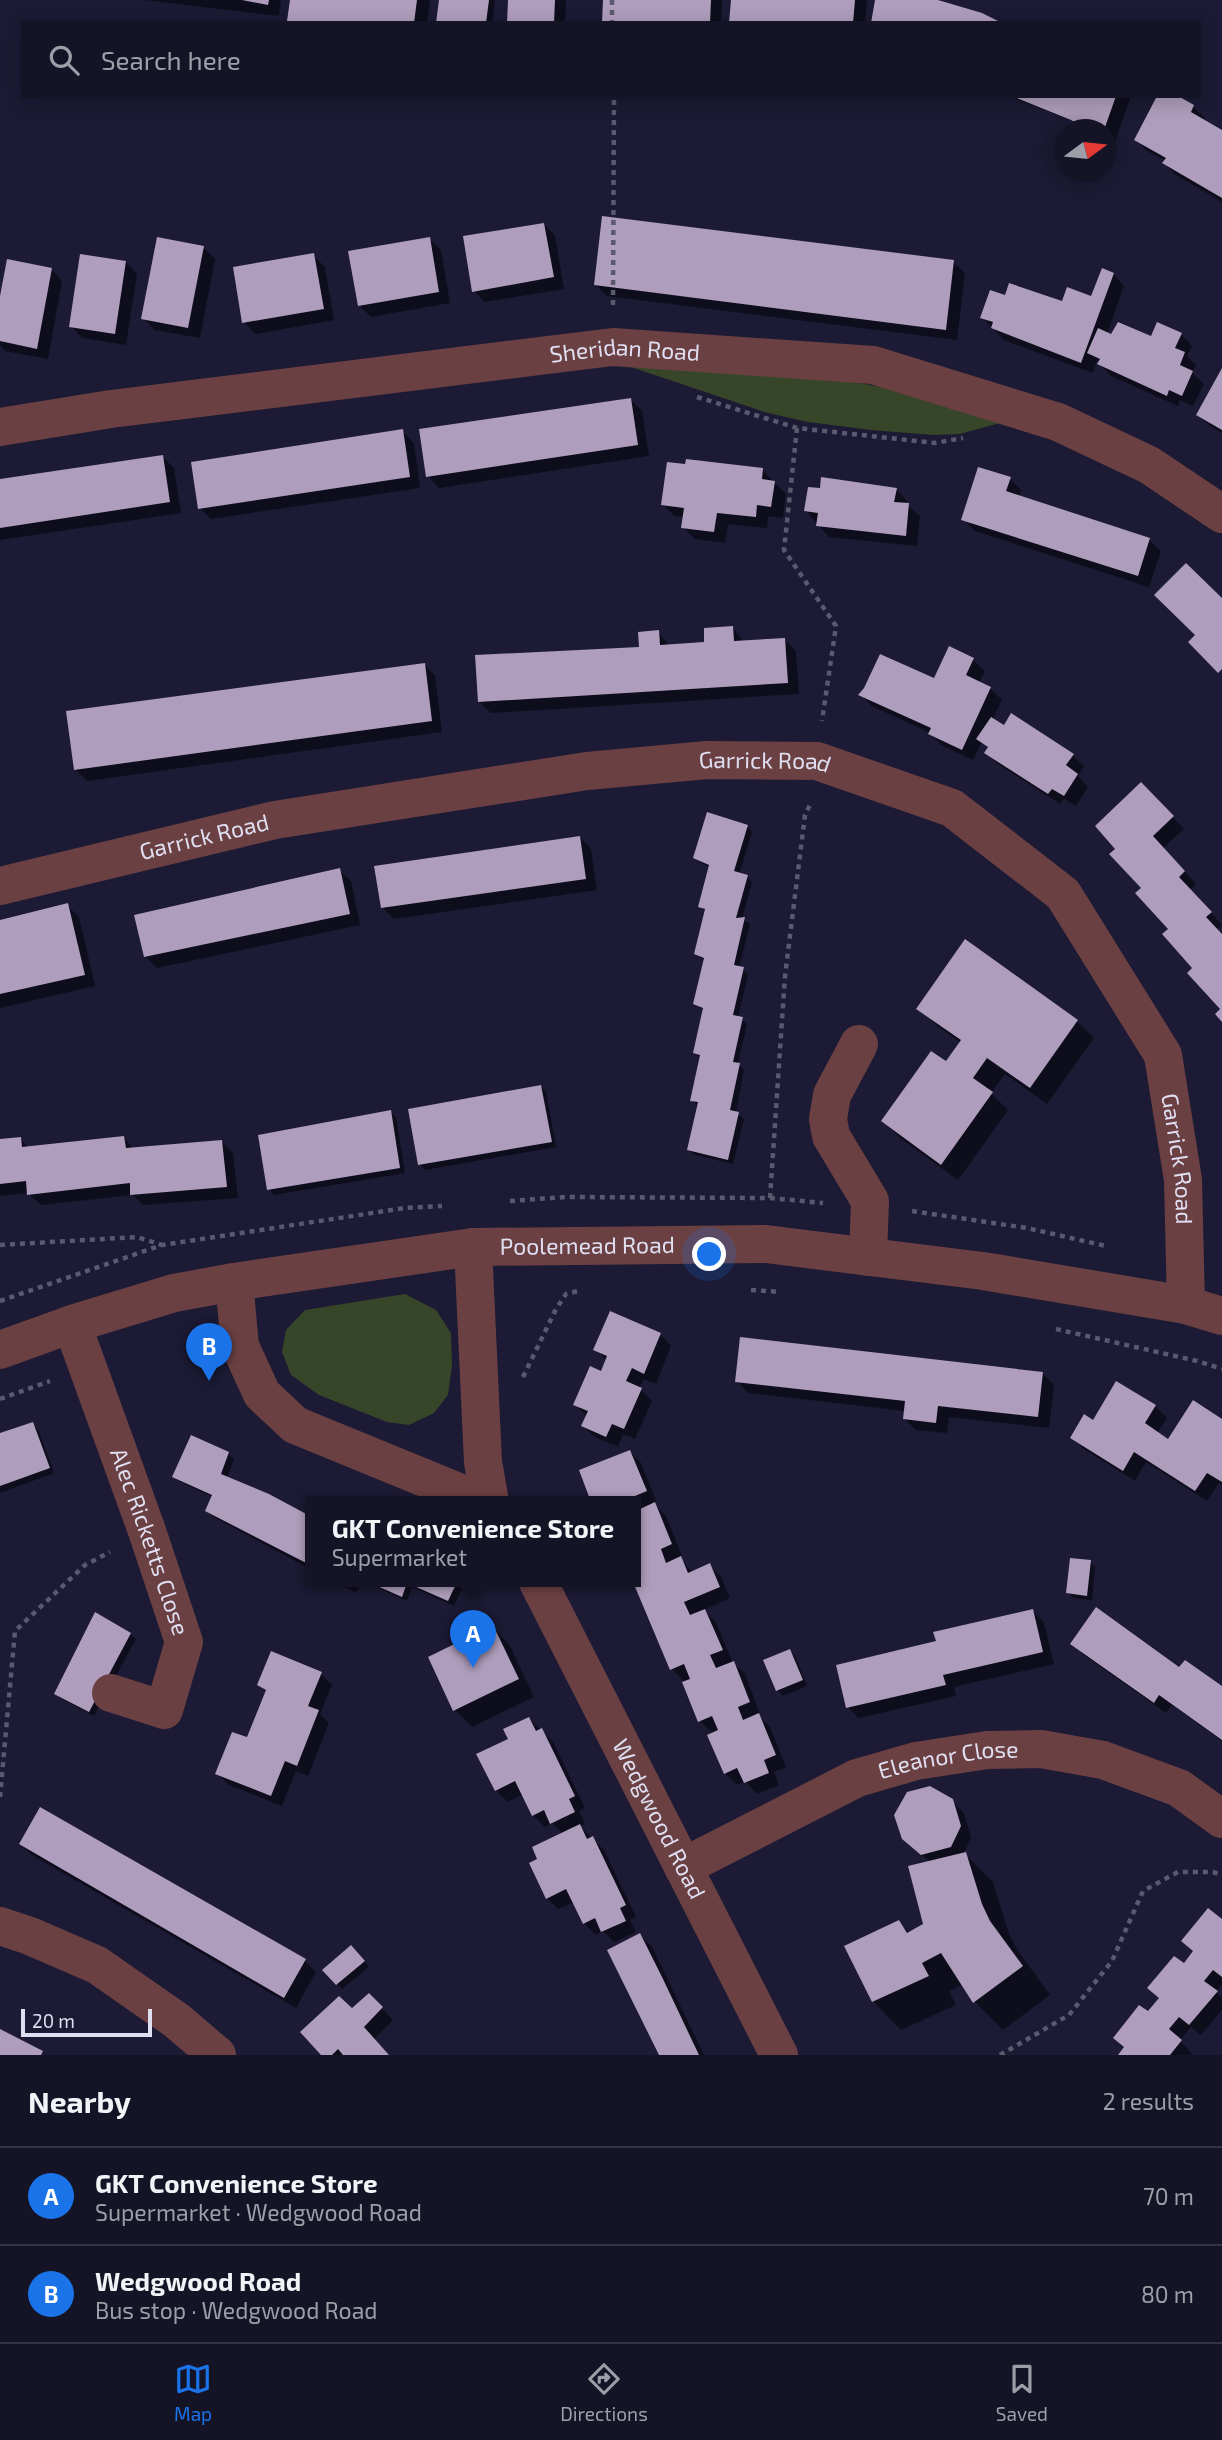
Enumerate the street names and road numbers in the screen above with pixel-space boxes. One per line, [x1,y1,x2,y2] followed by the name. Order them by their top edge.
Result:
[548,332,701,368] street label: Sheridan Road
[697,744,835,778] street label: Garrick Road
[136,807,271,865] street label: Garrick Road
[1156,1091,1199,1225] street label: Garrick Road
[499,1230,675,1260] street label: Poolemead Road
[105,1444,196,1638] street label: Alec Ricketts Close
[607,1734,712,1903] street label: Wedgwood Road
[874,1734,1019,1784] street label: Eleanor Close

